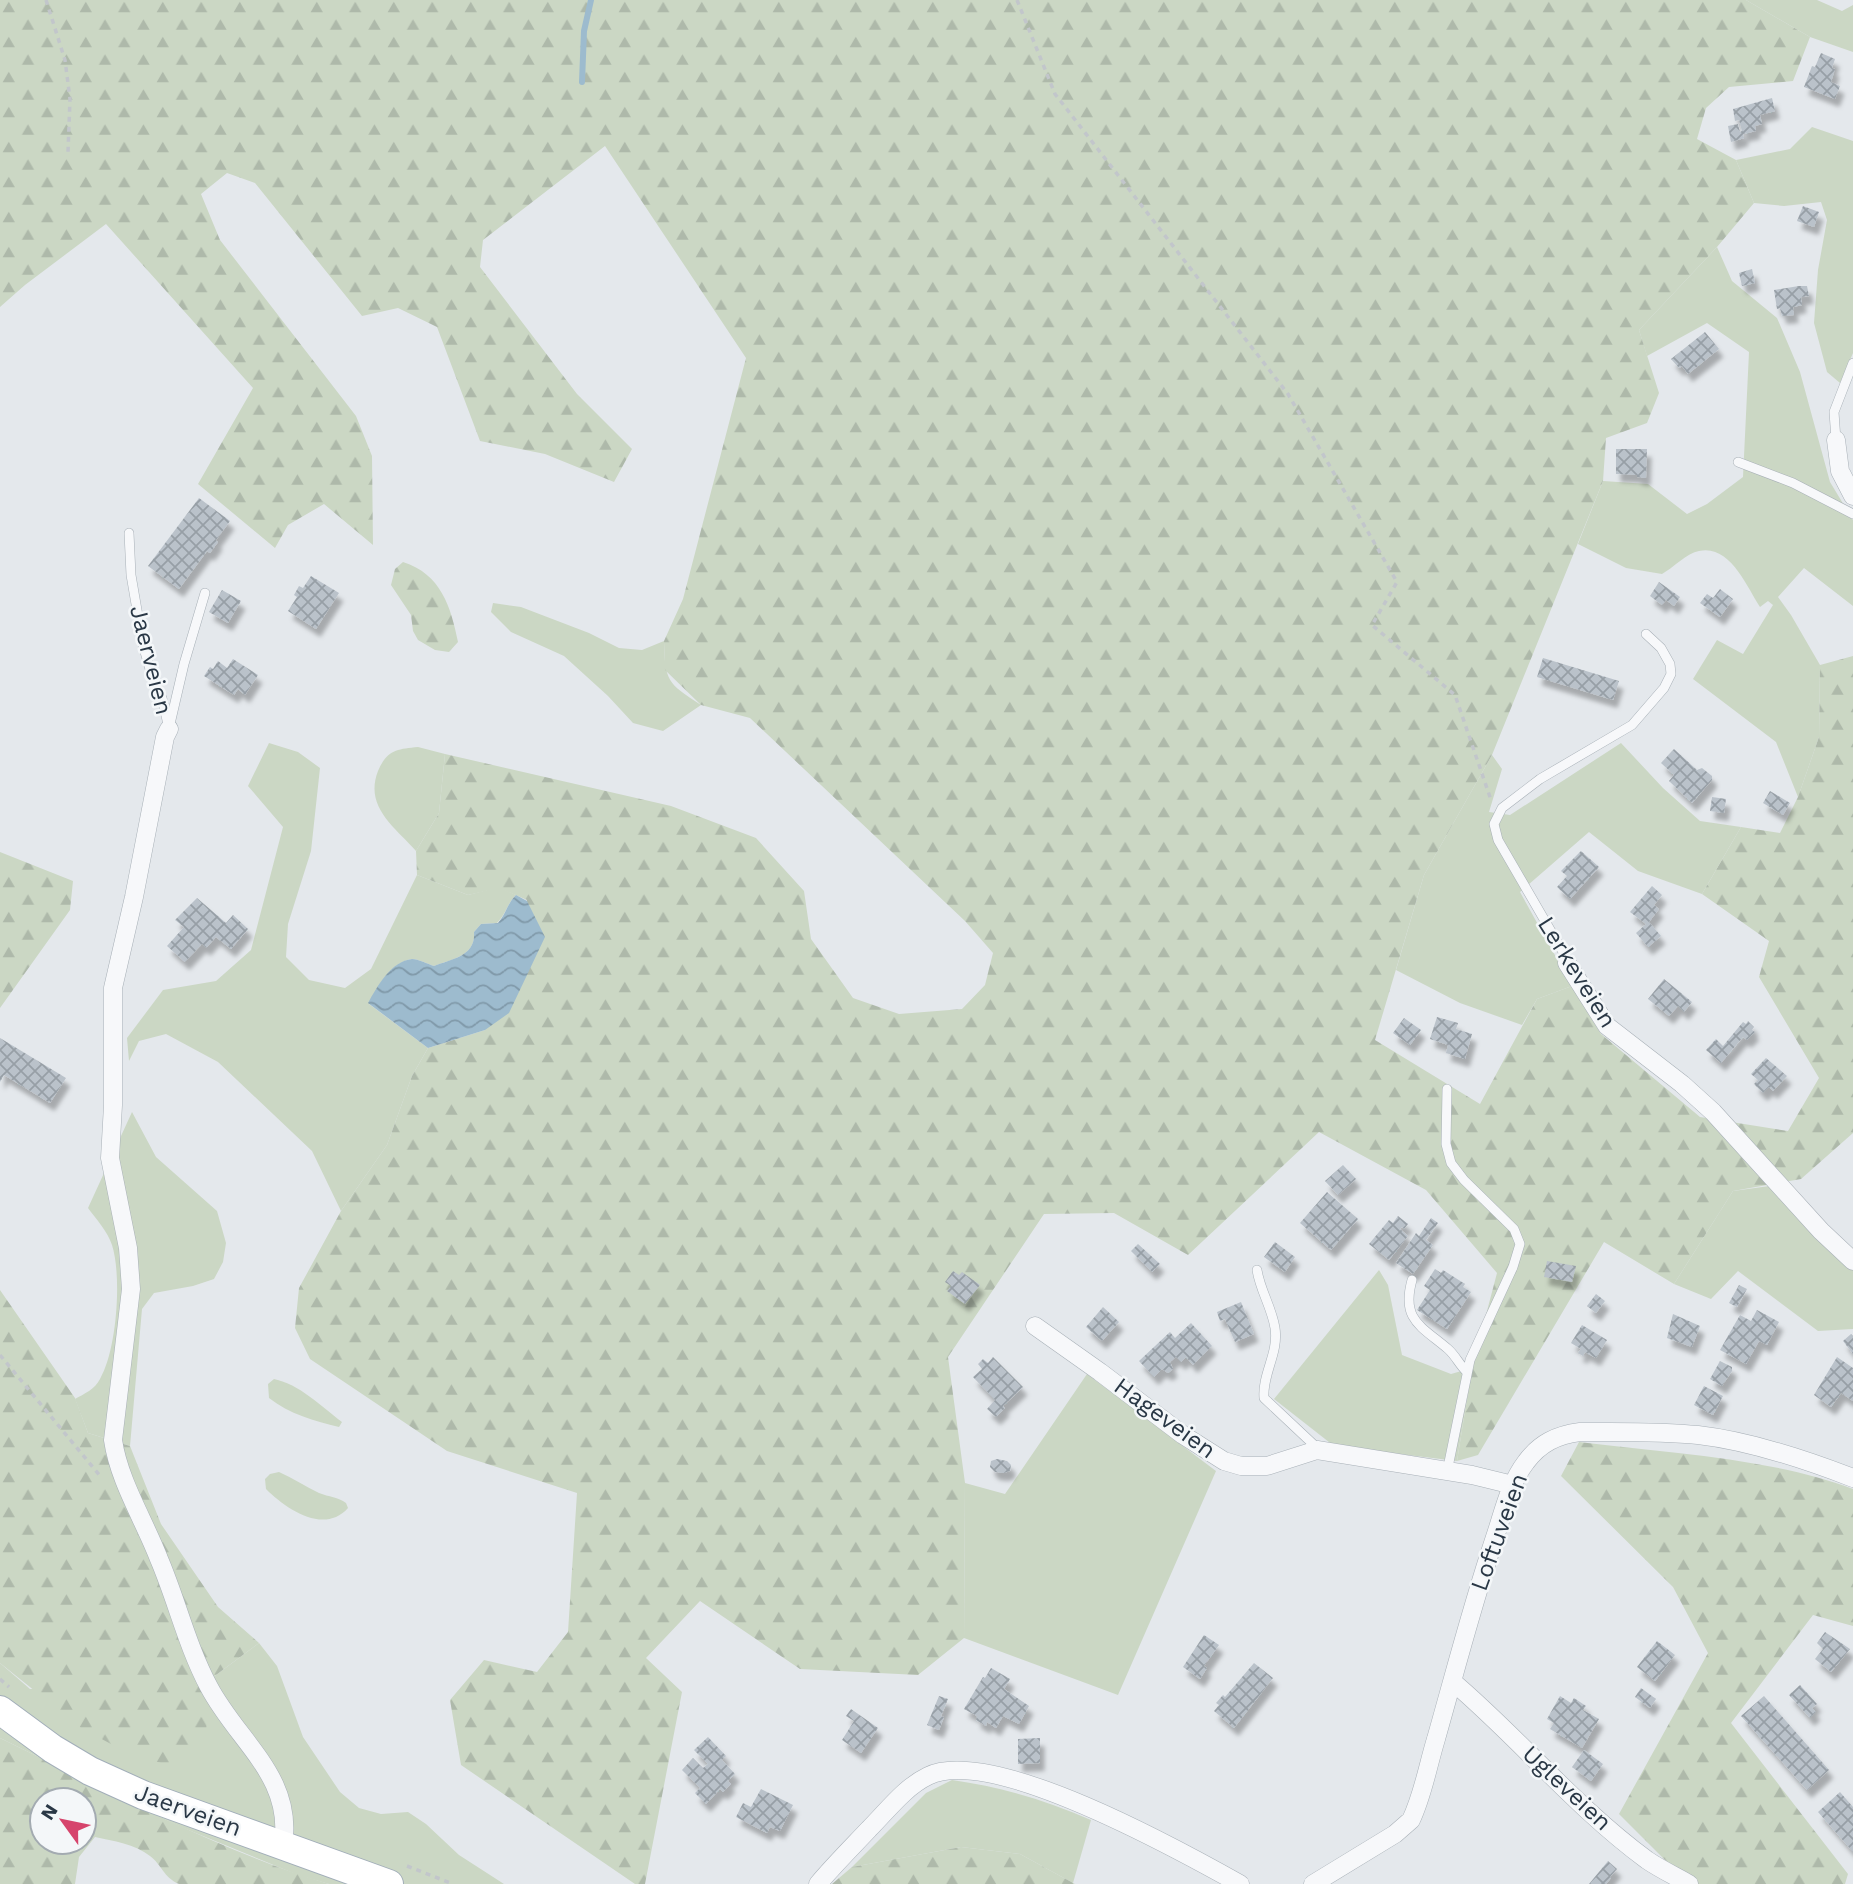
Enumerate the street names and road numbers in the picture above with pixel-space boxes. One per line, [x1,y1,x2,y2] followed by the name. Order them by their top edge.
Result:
[124,602,178,718] street label: Jaerveien
[1532,911,1622,1033] street label: Lerkeveien
[1109,1372,1221,1464] street label: Hageveien
[1465,1470,1533,1594] street label: Loftuveien
[1517,1740,1617,1836] street label: Ugleveien
[131,1778,245,1842] street label: Jaerveien

